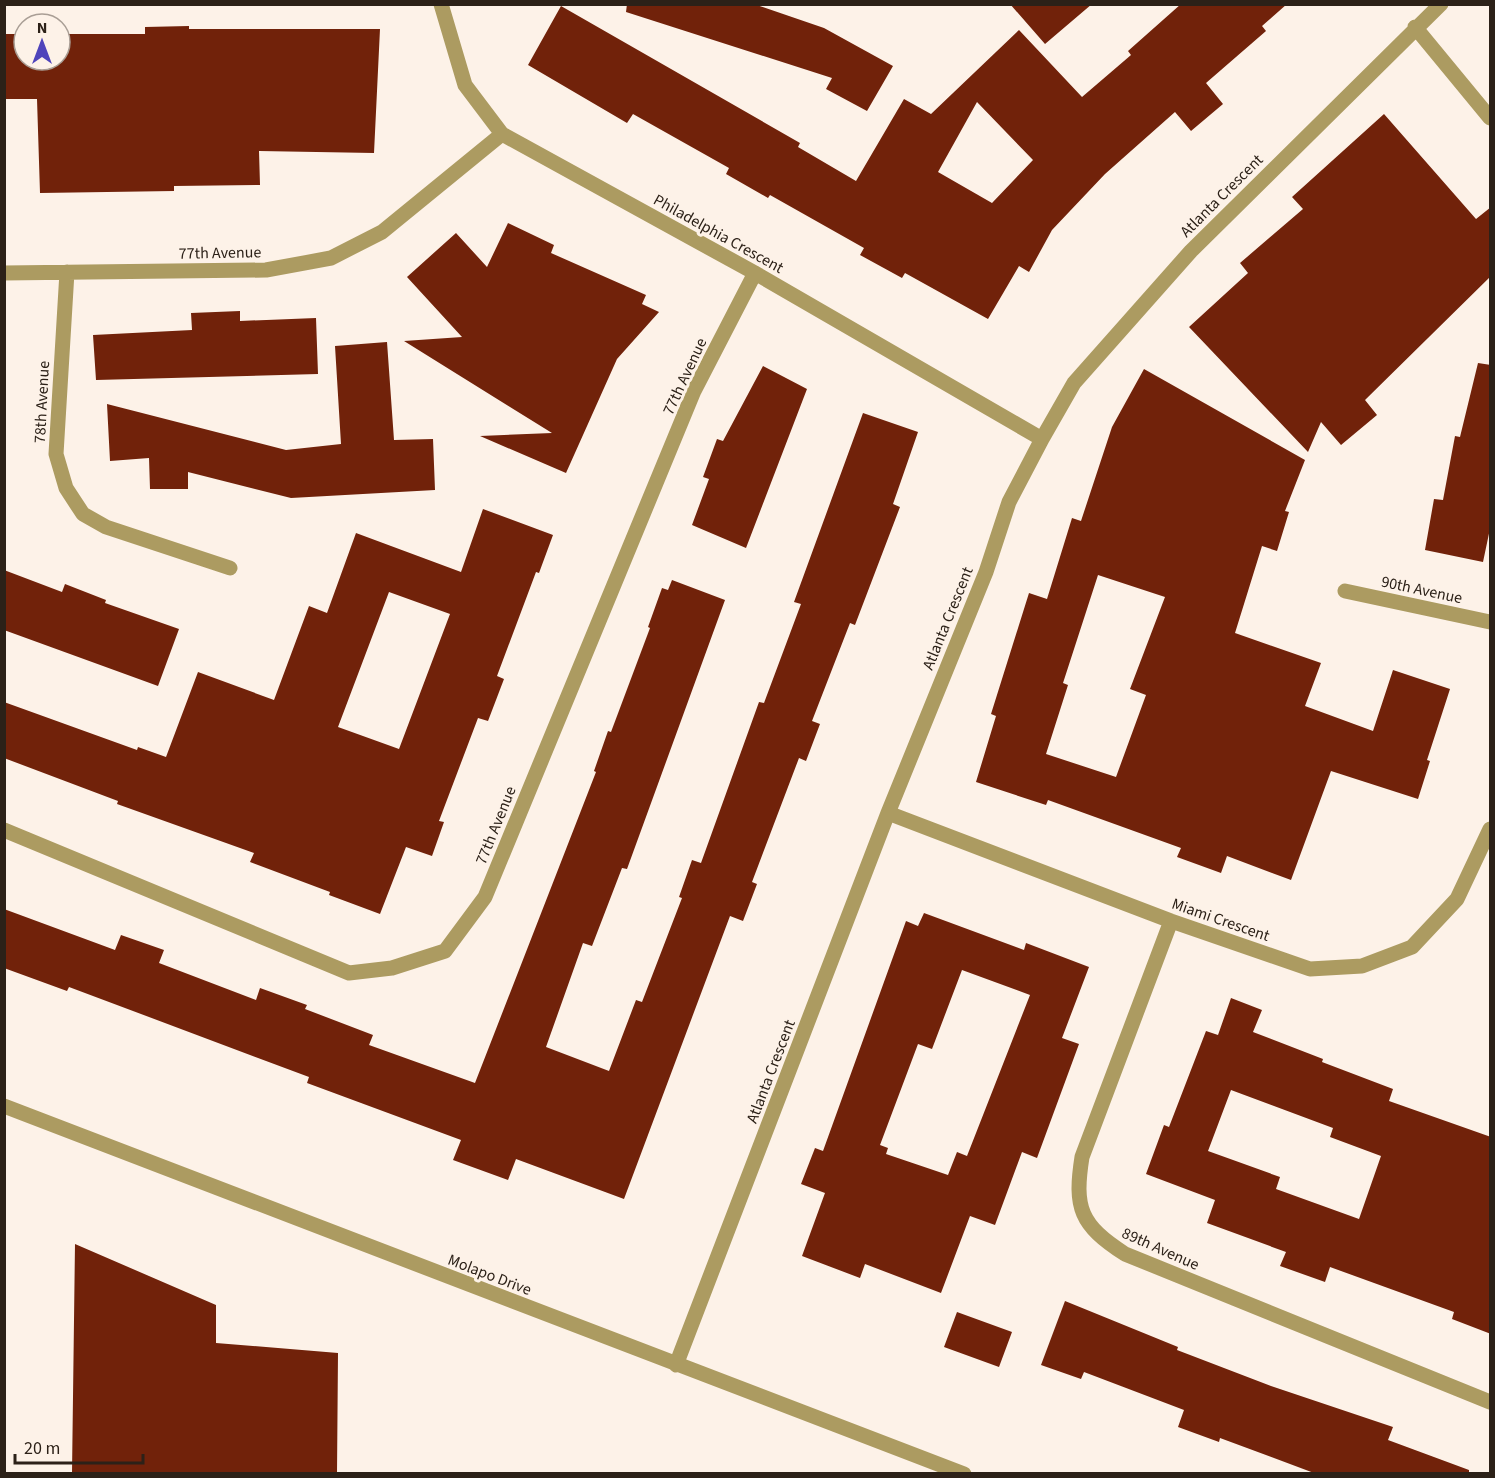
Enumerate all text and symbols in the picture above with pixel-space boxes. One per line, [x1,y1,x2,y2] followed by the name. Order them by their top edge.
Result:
[12,12,72,72] north arrow
[37,17,47,39] text: N
[1175,149,1269,242] street label: Atlanta Crescent
[649,189,788,279] street label: Philadelphia Crescent
[179,241,262,265] street label: 77th Avenue
[657,334,712,418] street label: 77th Avenue
[29,360,55,444] street label: 78th Avenue
[917,563,979,673] street label: Atlanta Crescent
[1379,571,1465,609] street label: 90th Avenue
[470,783,522,868] street label: 77th Avenue
[1169,893,1273,947] street label: Miami Crescent
[741,1016,801,1126] street label: Atlanta Crescent
[1118,1222,1203,1276] street label: 89th Avenue
[445,1249,535,1301] street label: Molapo Drive
[15,1427,142,1465] scale bar
[24,1436,60,1461] text: 20 m

